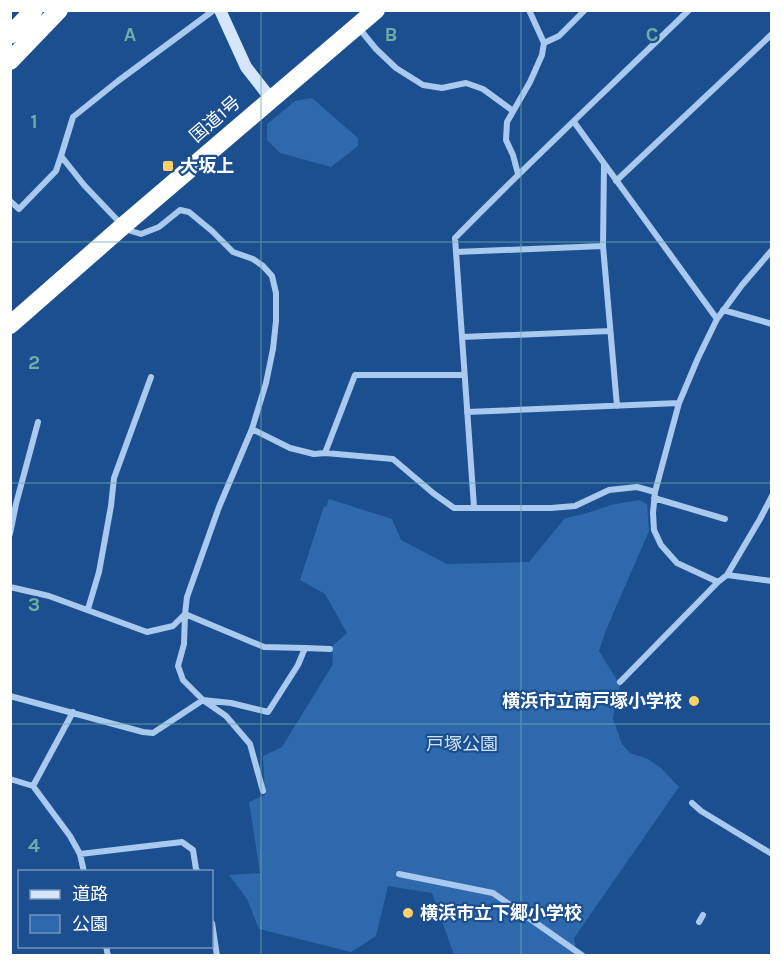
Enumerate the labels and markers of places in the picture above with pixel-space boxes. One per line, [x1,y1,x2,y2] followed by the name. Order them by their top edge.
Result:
[180,155,234,177] place label: 大坂上
[161,159,175,173] marker: 大坂上
[502,690,682,712] place label: 横浜市立南戸塚小学校
[687,694,701,708] marker: 横浜市立南戸塚小学校
[420,902,582,924] place label: 横浜市立下郷小学校
[401,906,415,920] marker: 横浜市立下郷小学校

